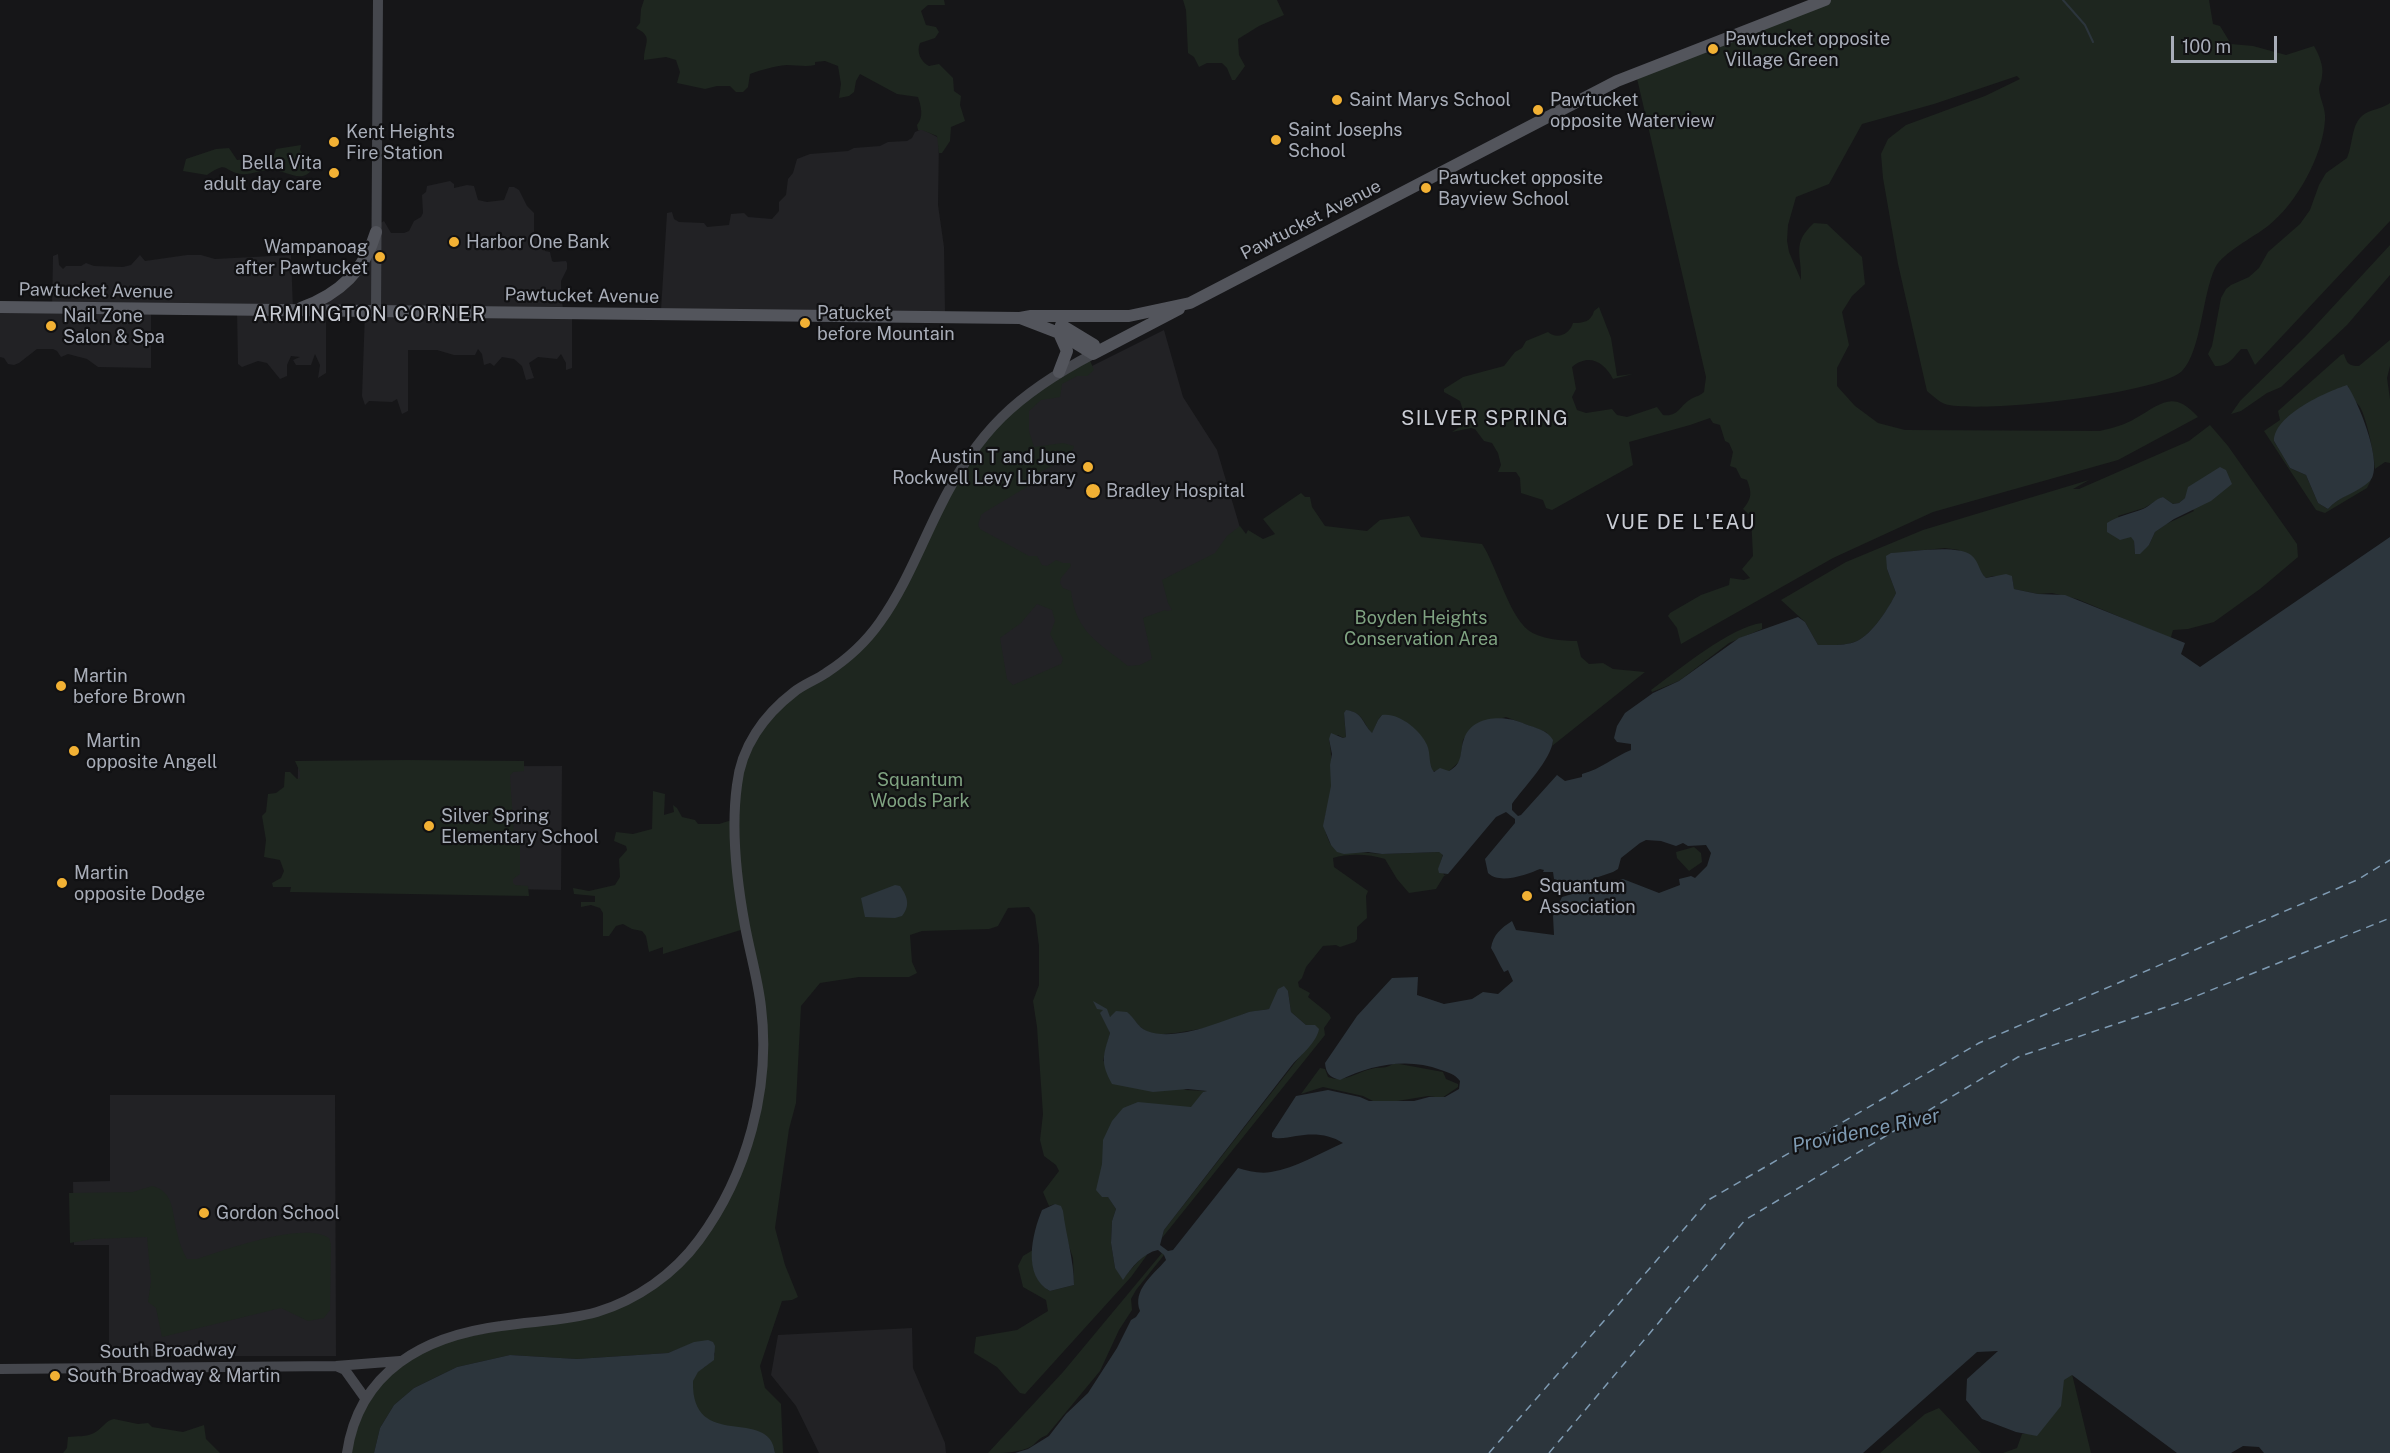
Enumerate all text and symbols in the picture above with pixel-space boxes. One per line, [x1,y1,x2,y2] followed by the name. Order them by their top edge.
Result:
[2174,24,2280,62] scale bar
[1725,28,1890,70] place label: Pawtucket opposite Village Green
[2182,36,2231,57] text: 100 m
[1706,42,1720,56] marker: Pawtucket opposite Village Green
[1349,89,1511,111] place label: Saint Marys School
[1550,89,1714,132] place label: Pawtucket opposite Waterview
[1330,93,1344,107] marker: Saint Marys School
[1531,103,1545,117] marker: Pawtucket opposite Waterview
[1288,119,1402,162] place label: Saint Josephs School
[346,121,455,164] place label: Kent Heights Fire Station
[1269,133,1283,147] marker: Saint Josephs School
[327,135,341,149] marker: Kent Heights Fire Station
[203,152,322,195] place label: Bella Vita adult day care
[327,166,341,180] marker: Bella Vita adult day care
[1438,167,1603,210] place label: Pawtucket opposite Bayview School
[1237,175,1385,265] street label: Pawtucket Avenue
[1419,181,1433,195] marker: Pawtucket opposite Bayview School
[466,231,610,253] place label: Harbor One Bank
[447,235,461,249] marker: Harbor One Bank
[235,236,368,278] place label: Wampanoag after Pawtucket
[373,250,387,264] marker: Wampanoag after Pawtucket
[18,279,174,303] street label: Pawtucket Avenue
[504,284,660,308] street label: Pawtucket Avenue
[817,302,955,344] place label: Patucket before Mountain
[253,303,487,327] district label: ARMINGTON CORNER
[63,305,165,348] place label: Nail Zone Salon & Spa
[798,316,812,330] marker: Patucket before Mountain
[44,319,58,333] marker: Nail Zone Salon & Spa
[1401,407,1569,431] district label: SILVER SPRING
[892,446,1076,488] place label: Austin T and June Rockwell Levy Library
[1081,460,1095,474] marker: Austin T and June Rockwell Levy Library
[1106,480,1245,502] place label: Bradley Hospital
[1084,482,1102,500] marker: Bradley Hospital
[1606,511,1756,535] district label: VUE DE L'EAU
[1344,607,1498,650] park label: Boyden Heights Conservation Area
[73,665,186,708] place label: Martin before Brown
[54,679,68,693] marker: Martin before Brown
[86,730,218,772] place label: Martin opposite Angell
[67,744,81,758] marker: Martin opposite Angell
[870,769,970,812] park label: Squantum Woods Park
[441,805,599,848] place label: Silver Spring Elementary School
[422,819,436,833] marker: Silver Spring Elementary School
[74,862,205,904] place label: Martin opposite Dodge
[1539,875,1636,918] place label: Squantum Association
[55,876,69,890] marker: Martin opposite Dodge
[1520,889,1534,903] marker: Squantum Association
[1790,1104,1942,1158] water label: Providence River
[216,1202,340,1224] place label: Gordon School
[197,1206,211,1220] marker: Gordon School
[99,1339,237,1363] street label: South Broadway
[67,1365,280,1387] place label: South Broadway & Martin
[48,1369,62,1383] marker: South Broadway & Martin

